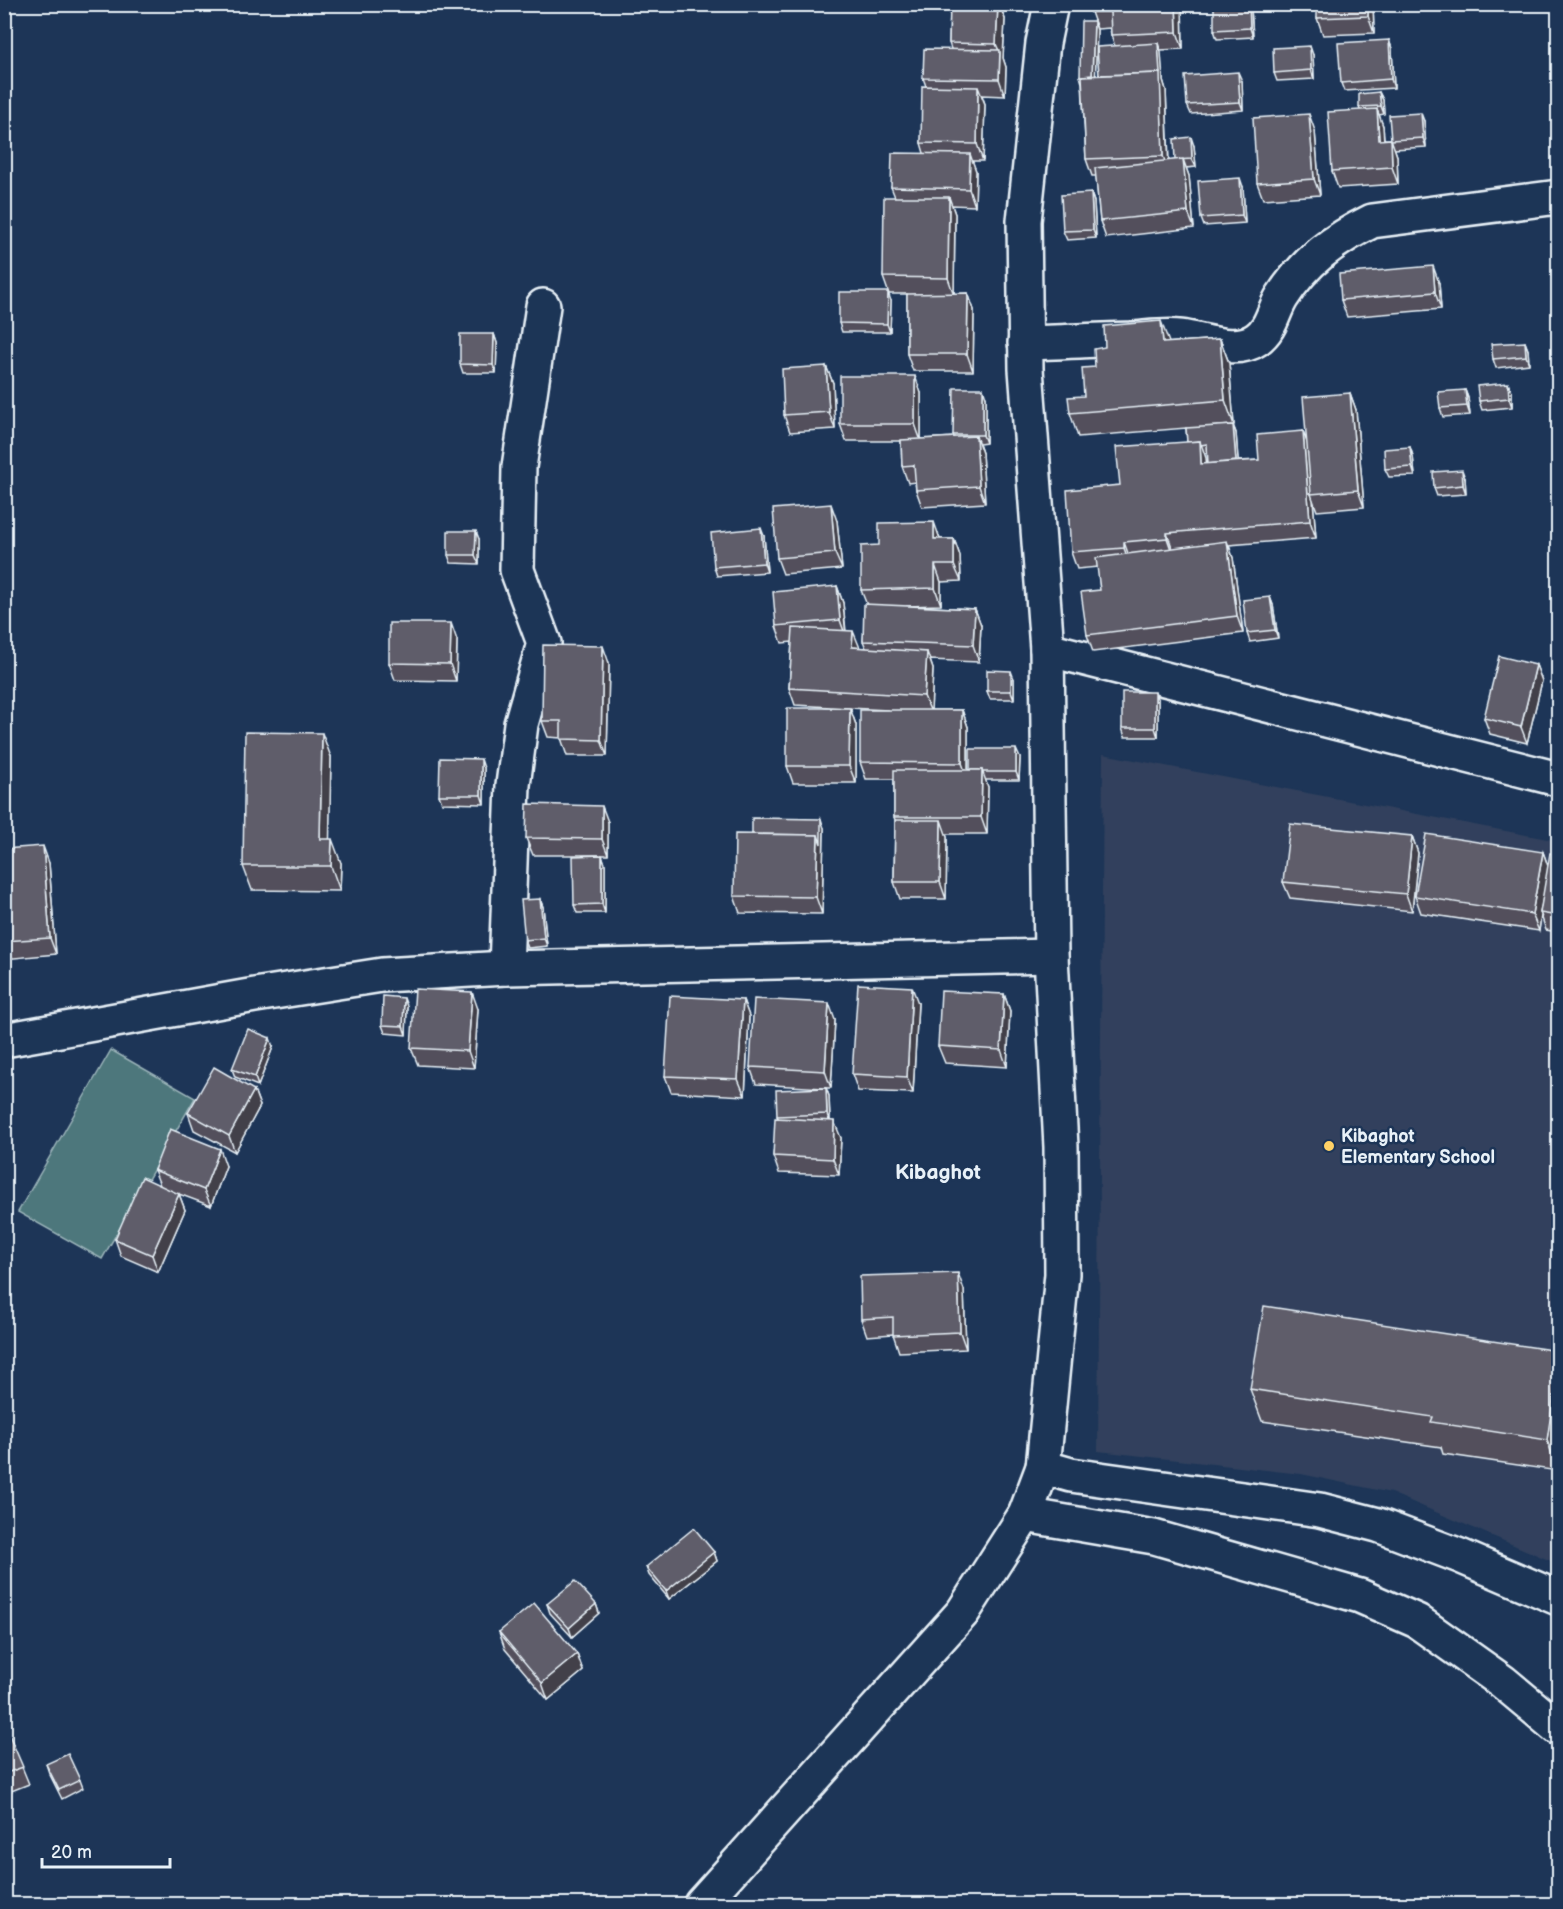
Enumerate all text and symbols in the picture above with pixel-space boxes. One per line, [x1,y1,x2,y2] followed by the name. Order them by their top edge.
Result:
[1341,1126,1495,1168] place label: Kibaghot Elementary School
[1322,1139,1336,1153] marker: Kibaghot Elementary School
[895,1160,981,1185] district label: Kibaghot
[42,1831,170,1869] scale bar
[51,1842,92,1863] text: 20 m

